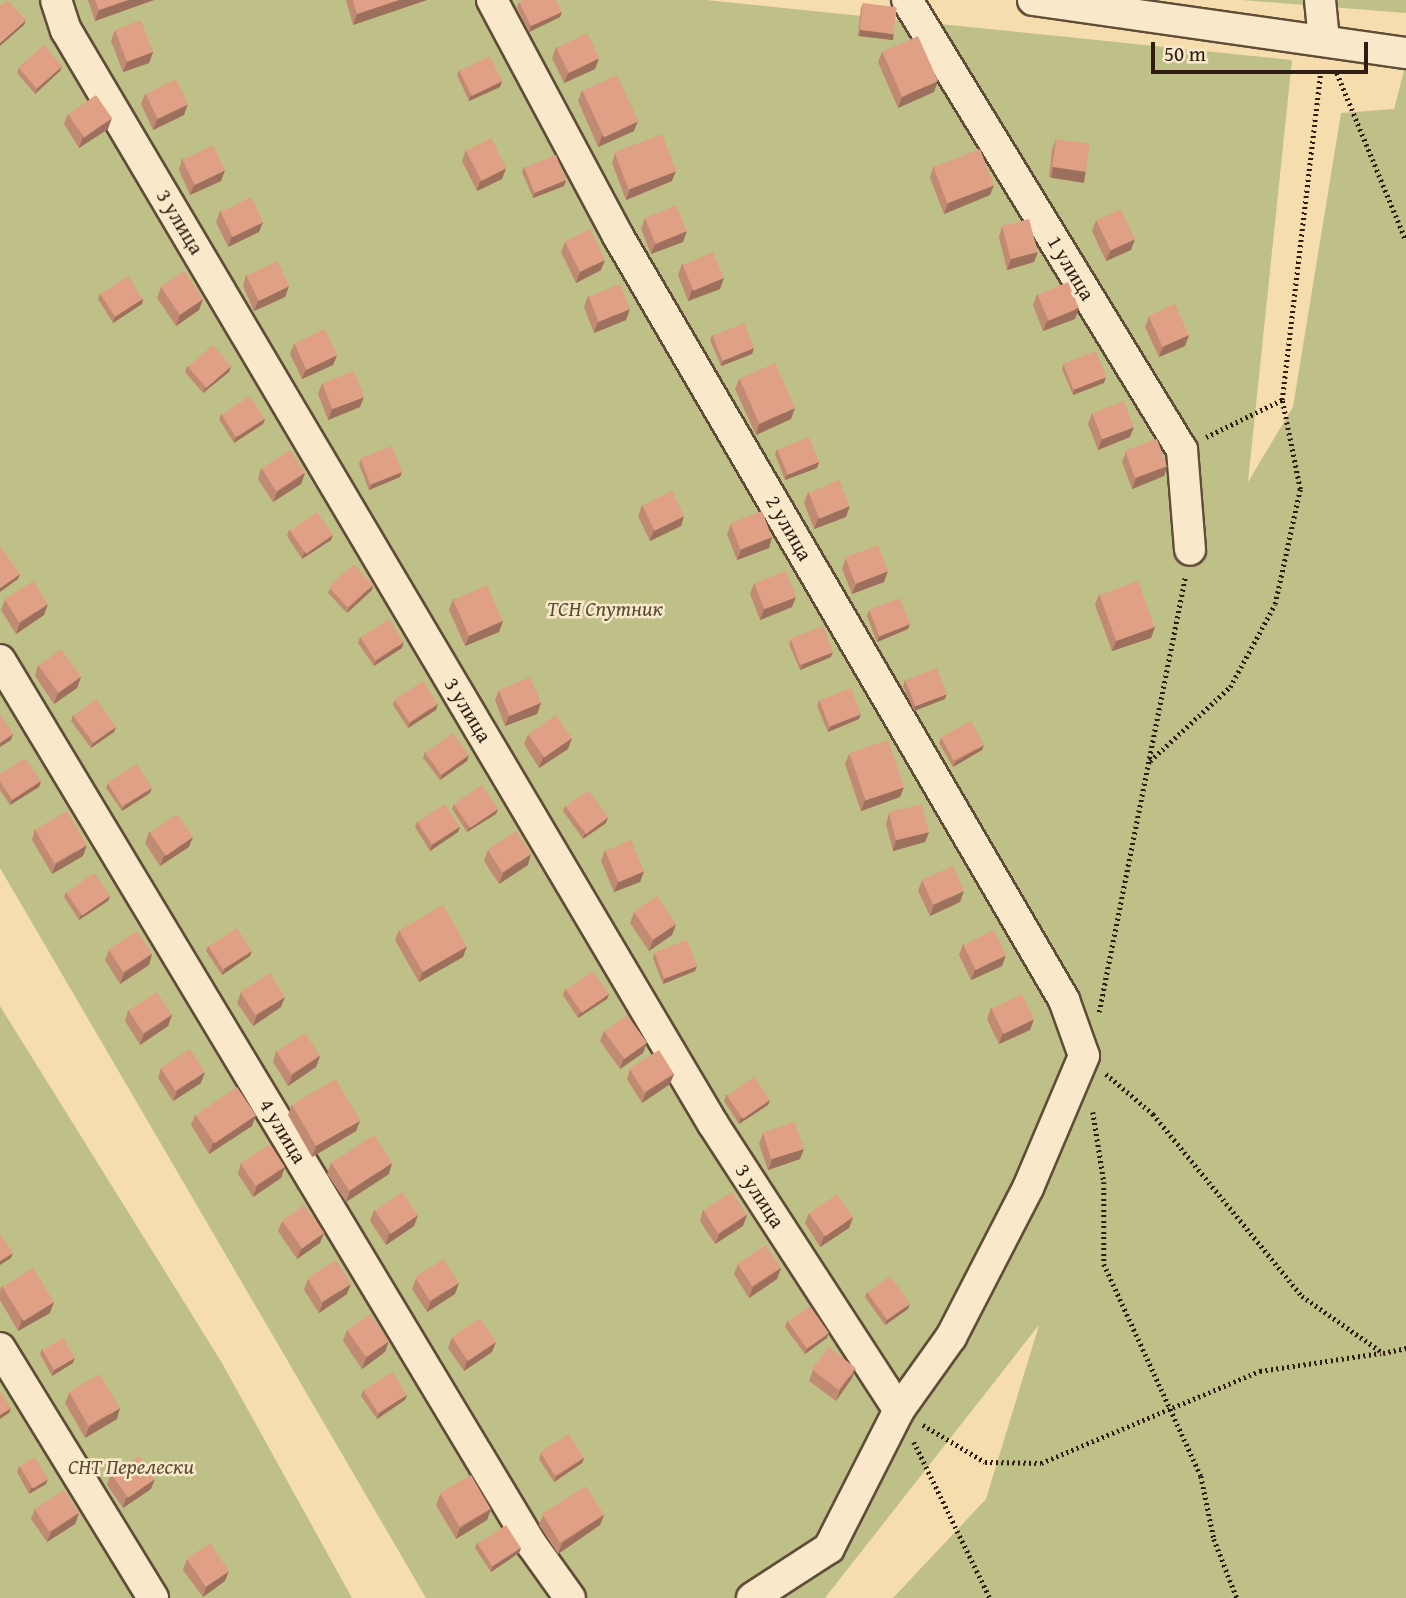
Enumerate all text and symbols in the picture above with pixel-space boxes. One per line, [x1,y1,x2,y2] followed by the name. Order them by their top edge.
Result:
[1154,28,1371,72] scale bar
[1164,38,1206,69] text: 50 m
[151,185,209,259] street label: 3 улица
[1042,231,1100,305] street label: 1 улица
[760,491,818,565] street label: 2 улица
[547,596,663,622] park label: ТСН Спутник
[439,673,497,747] street label: 3 улица
[254,1094,312,1168] street label: 4 улица
[730,1159,790,1233] street label: 3 улица
[68,1454,194,1480] park label: СНТ Перелески

